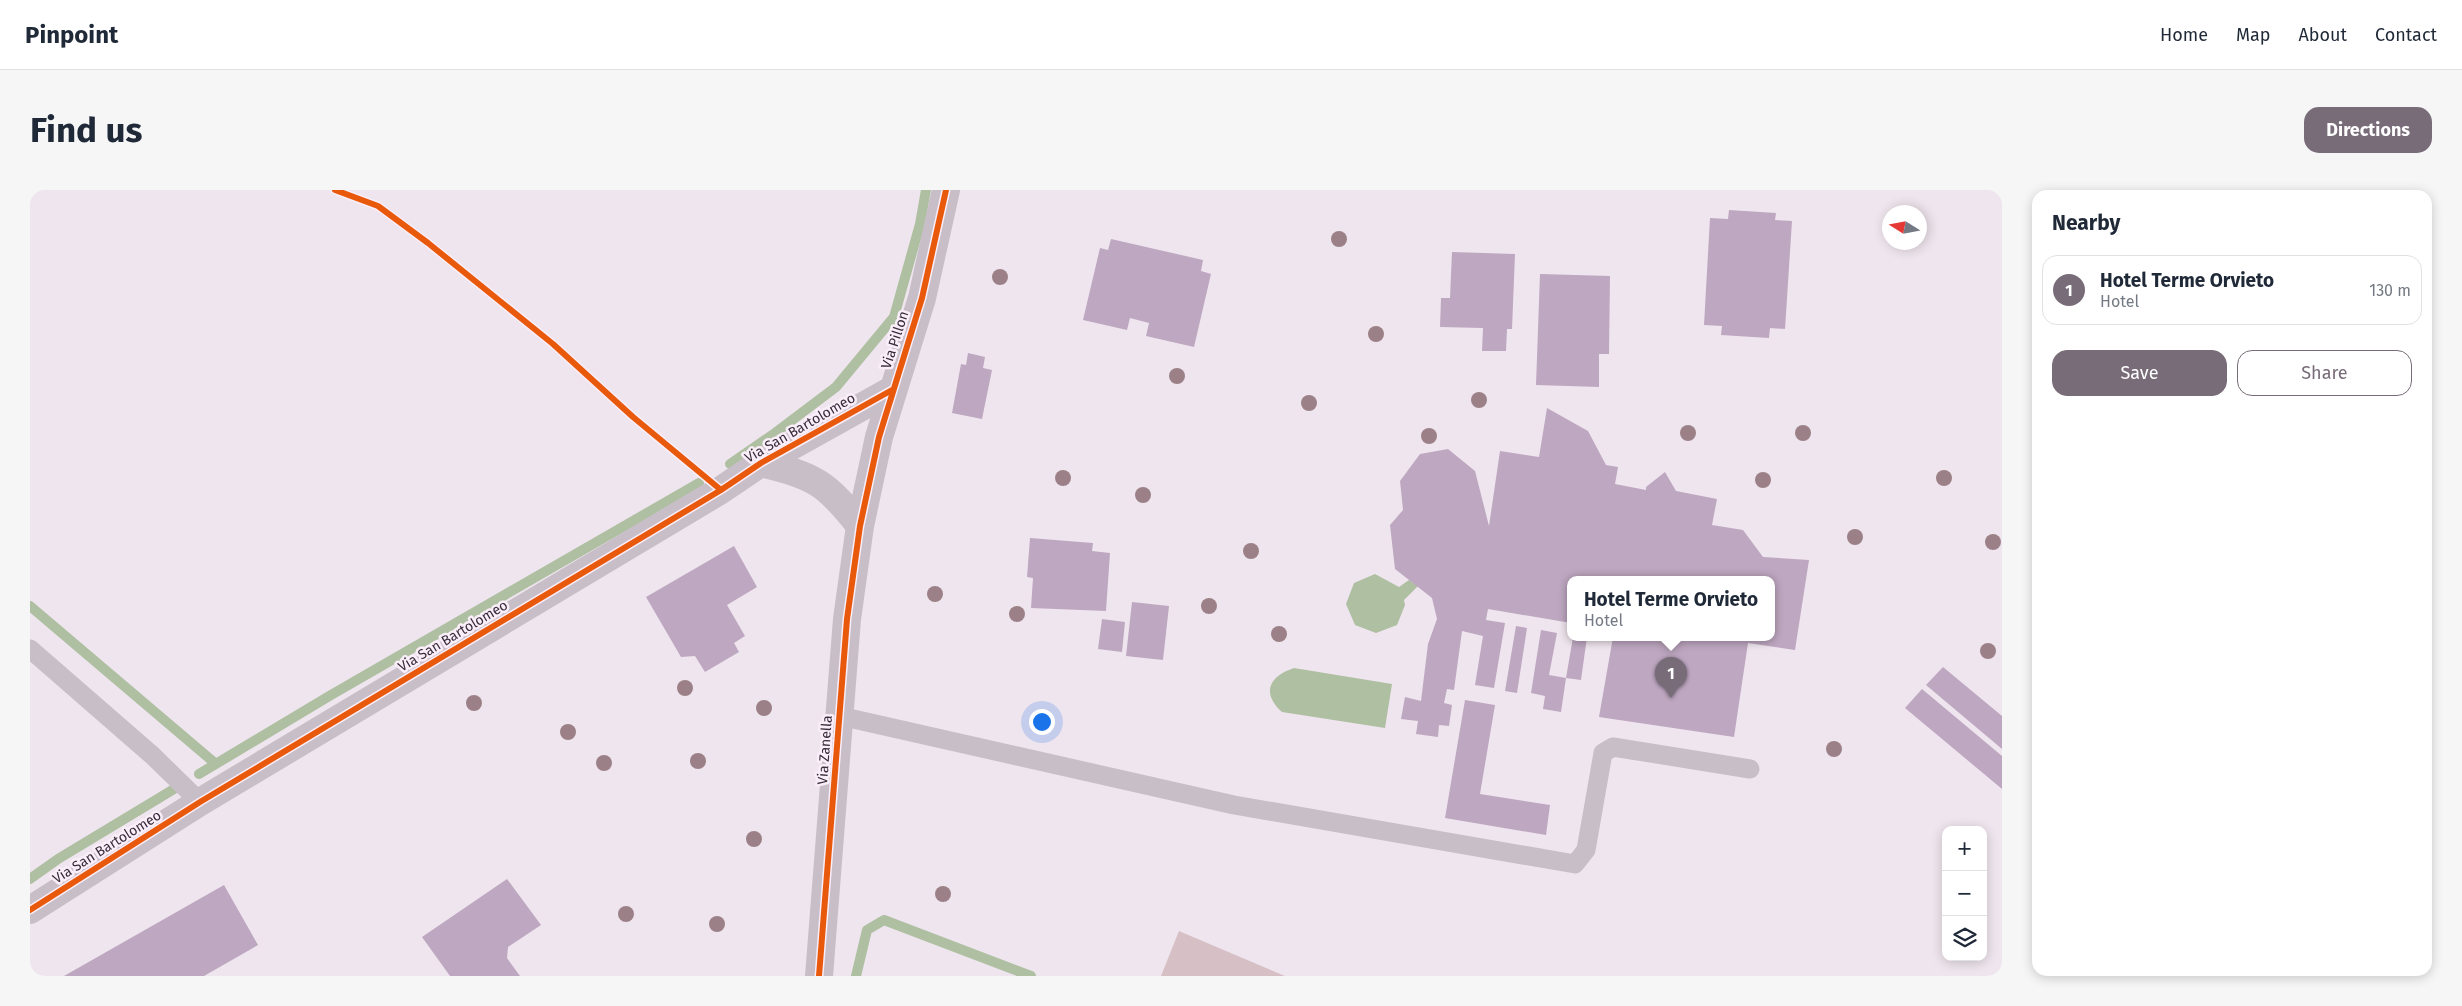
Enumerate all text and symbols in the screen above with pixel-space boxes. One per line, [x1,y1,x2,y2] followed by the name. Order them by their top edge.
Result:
[25,21,118,49] text: Pinpoint
[2160,24,2208,46] text: Home
[2236,24,2270,46] text: Map
[2298,24,2347,46] text: About
[2375,24,2437,46] text: Contact
[2304,107,2432,153] button: Directions
[30,109,142,151] text: Find us
[1882,205,1927,250] north arrow
[2052,210,2120,236] text: Nearby
[2100,269,2274,292] text: Hotel Terme Orvieto
[2065,281,2073,300] text: 1
[2369,281,2411,300] text: 130 m
[2100,292,2139,311] text: Hotel
[878,309,912,371] street label: Via Pillon
[2052,350,2227,396] button: Save
[2237,350,2412,396] button: Share
[742,389,858,467] street label: Via San Bartolomeo
[1567,576,1775,641] popup
[1584,588,1758,611] text: Hotel Terme Orvieto
[395,597,511,675] street label: Via San Bartolomeo
[1584,611,1623,630] text: Hotel
[1655,657,1687,698] pin: 1
[1029,709,1055,735] your location
[814,715,836,785] street label: Via Zanella
[50,807,164,887] street label: Via San Bartolomeo
[1942,826,1987,961] map controls
[1942,826,1987,871] button: +
[1942,871,1987,916] button: −
[1942,916,1987,961] button: layers

